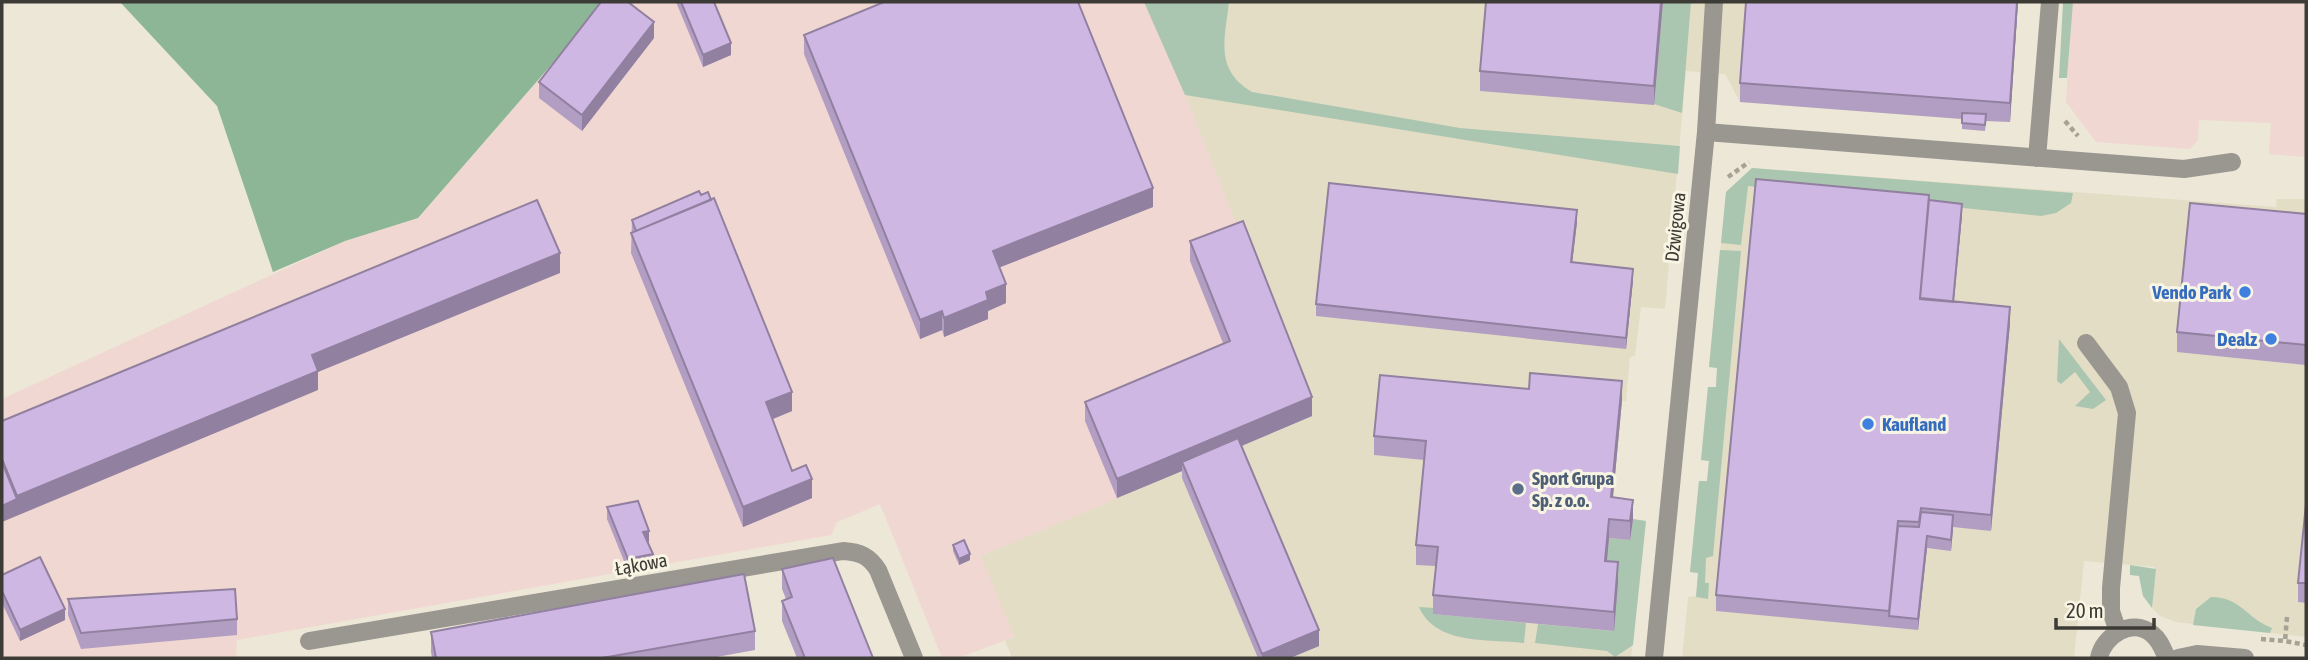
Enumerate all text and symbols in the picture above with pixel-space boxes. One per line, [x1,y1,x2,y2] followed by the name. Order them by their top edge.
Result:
[1660,191,1690,263] street label: Dźwigowa
[2151,281,2232,303] place label: Vendo Park
[2237,284,2253,300] marker: Vendo Park
[2217,328,2257,350] place label: Dealz
[2263,331,2279,347] marker: Dealz
[1882,413,1946,435] place label: Kaufland
[1860,416,1876,432] marker: Kaufland
[1532,467,1614,511] place label: Sport Grupa Sp. z o.o.
[1510,481,1526,497] marker: Sport Grupa Sp. z o.o.
[613,549,669,579] street label: Łąkowa
[2056,586,2154,630] scale bar
[2066,598,2104,622] text: 20 m

